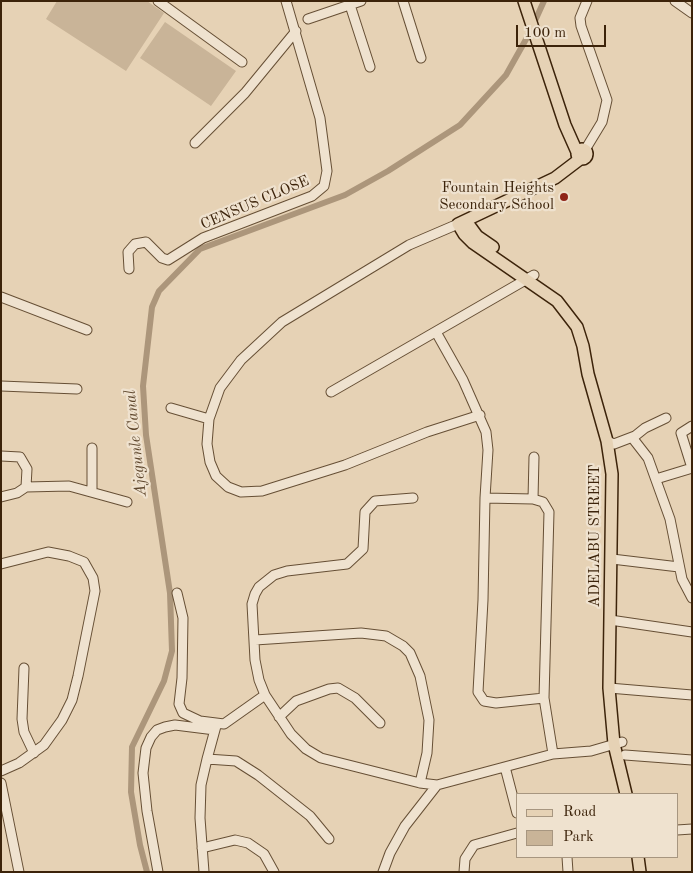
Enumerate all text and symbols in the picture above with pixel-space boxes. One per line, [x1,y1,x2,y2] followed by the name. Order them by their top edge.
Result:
[518,15,608,47] scale bar
[524,26,566,41] text: 100 m
[198,172,312,234] street label: CENSUS CLOSE
[439,179,554,214] place label: Fountain Heights Secondary School
[558,191,570,203] marker: Fountain Heights Secondary School
[121,389,151,497] water label: Ajegunle Canal
[586,464,604,608] street label: ADELABU STREET
[516,793,678,858] legend
[563,805,596,820] text: Road
[563,830,594,845] text: Park

